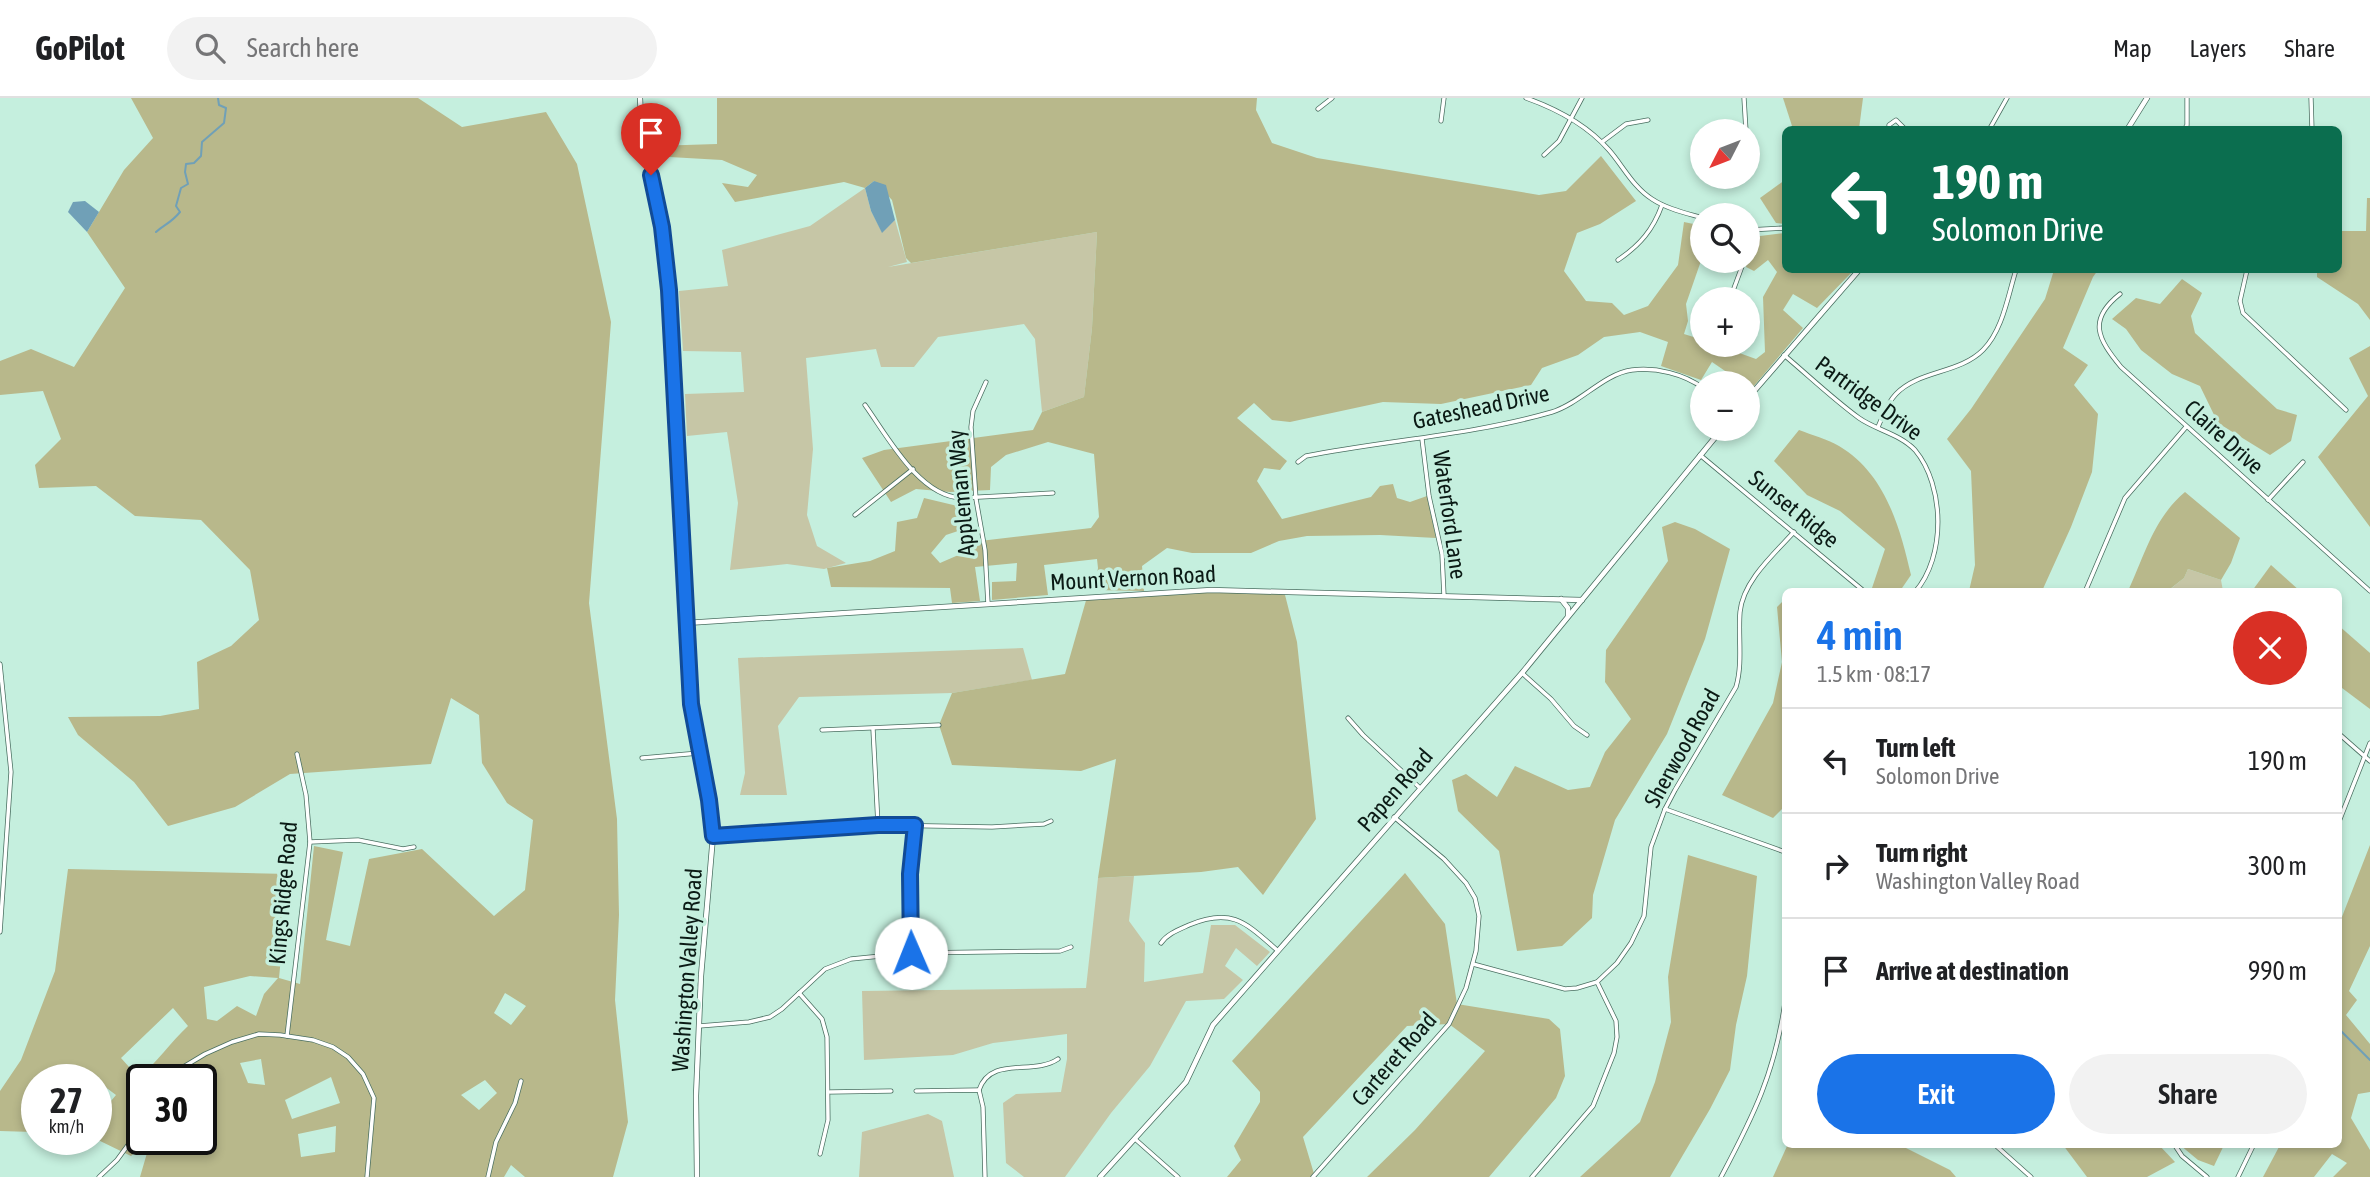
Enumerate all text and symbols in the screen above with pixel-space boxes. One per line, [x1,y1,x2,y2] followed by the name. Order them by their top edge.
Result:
[167,17,657,80] search box
[35,29,125,67] text: GoPilot
[191,29,229,67] icon: search
[247,33,359,63] text: Search here
[2113,35,2152,62] text: Map
[2190,35,2246,62] text: Layers
[2284,35,2335,62] text: Share
[621,103,681,175] pin
[632,114,670,152] icon: arrive
[1690,119,1760,189] north arrow
[1690,119,1760,441] map controls
[1932,153,2043,209] text: 190 m
[1817,154,1908,245] icon: left
[1690,203,1760,273] button: search
[1932,211,2104,248] text: Solomon Drive
[1690,287,1760,357] button: +
[1811,351,1927,445] street label: Partridge Drive
[1690,371,1760,441] button: −
[1410,380,1552,434] street label: Gateshead Drive
[2179,395,2269,479] street label: Claire Drive
[943,429,979,557] street label: Appleman Way
[1428,449,1472,581] street label: Waterford Lane
[1744,465,1844,553] street label: Sunset Ridge
[1049,561,1217,595] street label: Mount Vernon Road
[1817,611,1903,659] text: 4 min
[2233,611,2307,685] button: close
[1817,661,1931,687] text: 1.5 km · 08:17
[1639,684,1725,812] street label: Sherwood Road
[1876,733,1956,763] text: Turn left
[1817,742,1855,780] icon: left
[1352,743,1438,837] street label: Papen Road
[2248,746,2307,776] text: 190 m
[1876,763,1999,789] text: Solomon Drive
[264,820,302,966] street label: Kings Ridge Road
[1876,838,1967,868] text: Turn right
[1817,847,1855,885] icon: right
[2248,851,2307,881] text: 300 m
[667,867,707,1073] street label: Washington Valley Road
[1876,868,2080,894] text: Washington Valley Road
[874,916,948,990] position arrow
[1817,952,1855,990] icon: arrive
[1876,956,2069,986] text: Arrive at destination
[2248,956,2307,986] text: 990 m
[1346,1007,1442,1111] street label: Carteret Road
[1817,1054,2055,1134] button: Exit
[2069,1054,2307,1134] button: Share
[126,1064,217,1155] speed limit sign: 30
[50,1080,83,1120] text: 27
[49,1116,84,1137] text: km/h

